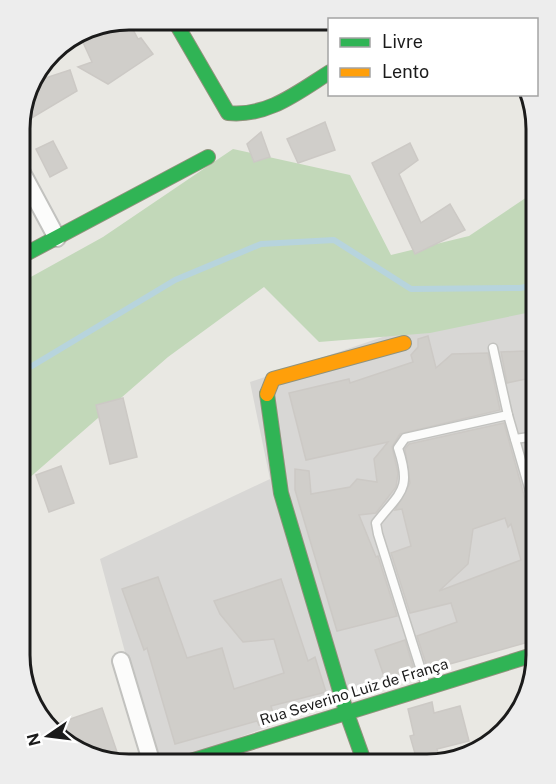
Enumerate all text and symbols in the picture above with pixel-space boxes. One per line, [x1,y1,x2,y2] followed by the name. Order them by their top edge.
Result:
[328,18,538,96] legend
[382,31,423,52] text: Livre
[382,61,429,82] text: Lento
[258,655,450,728] street label: Rua Severino Luiz de França
[18,706,78,766] north arrow
[23,731,45,748] text: N

